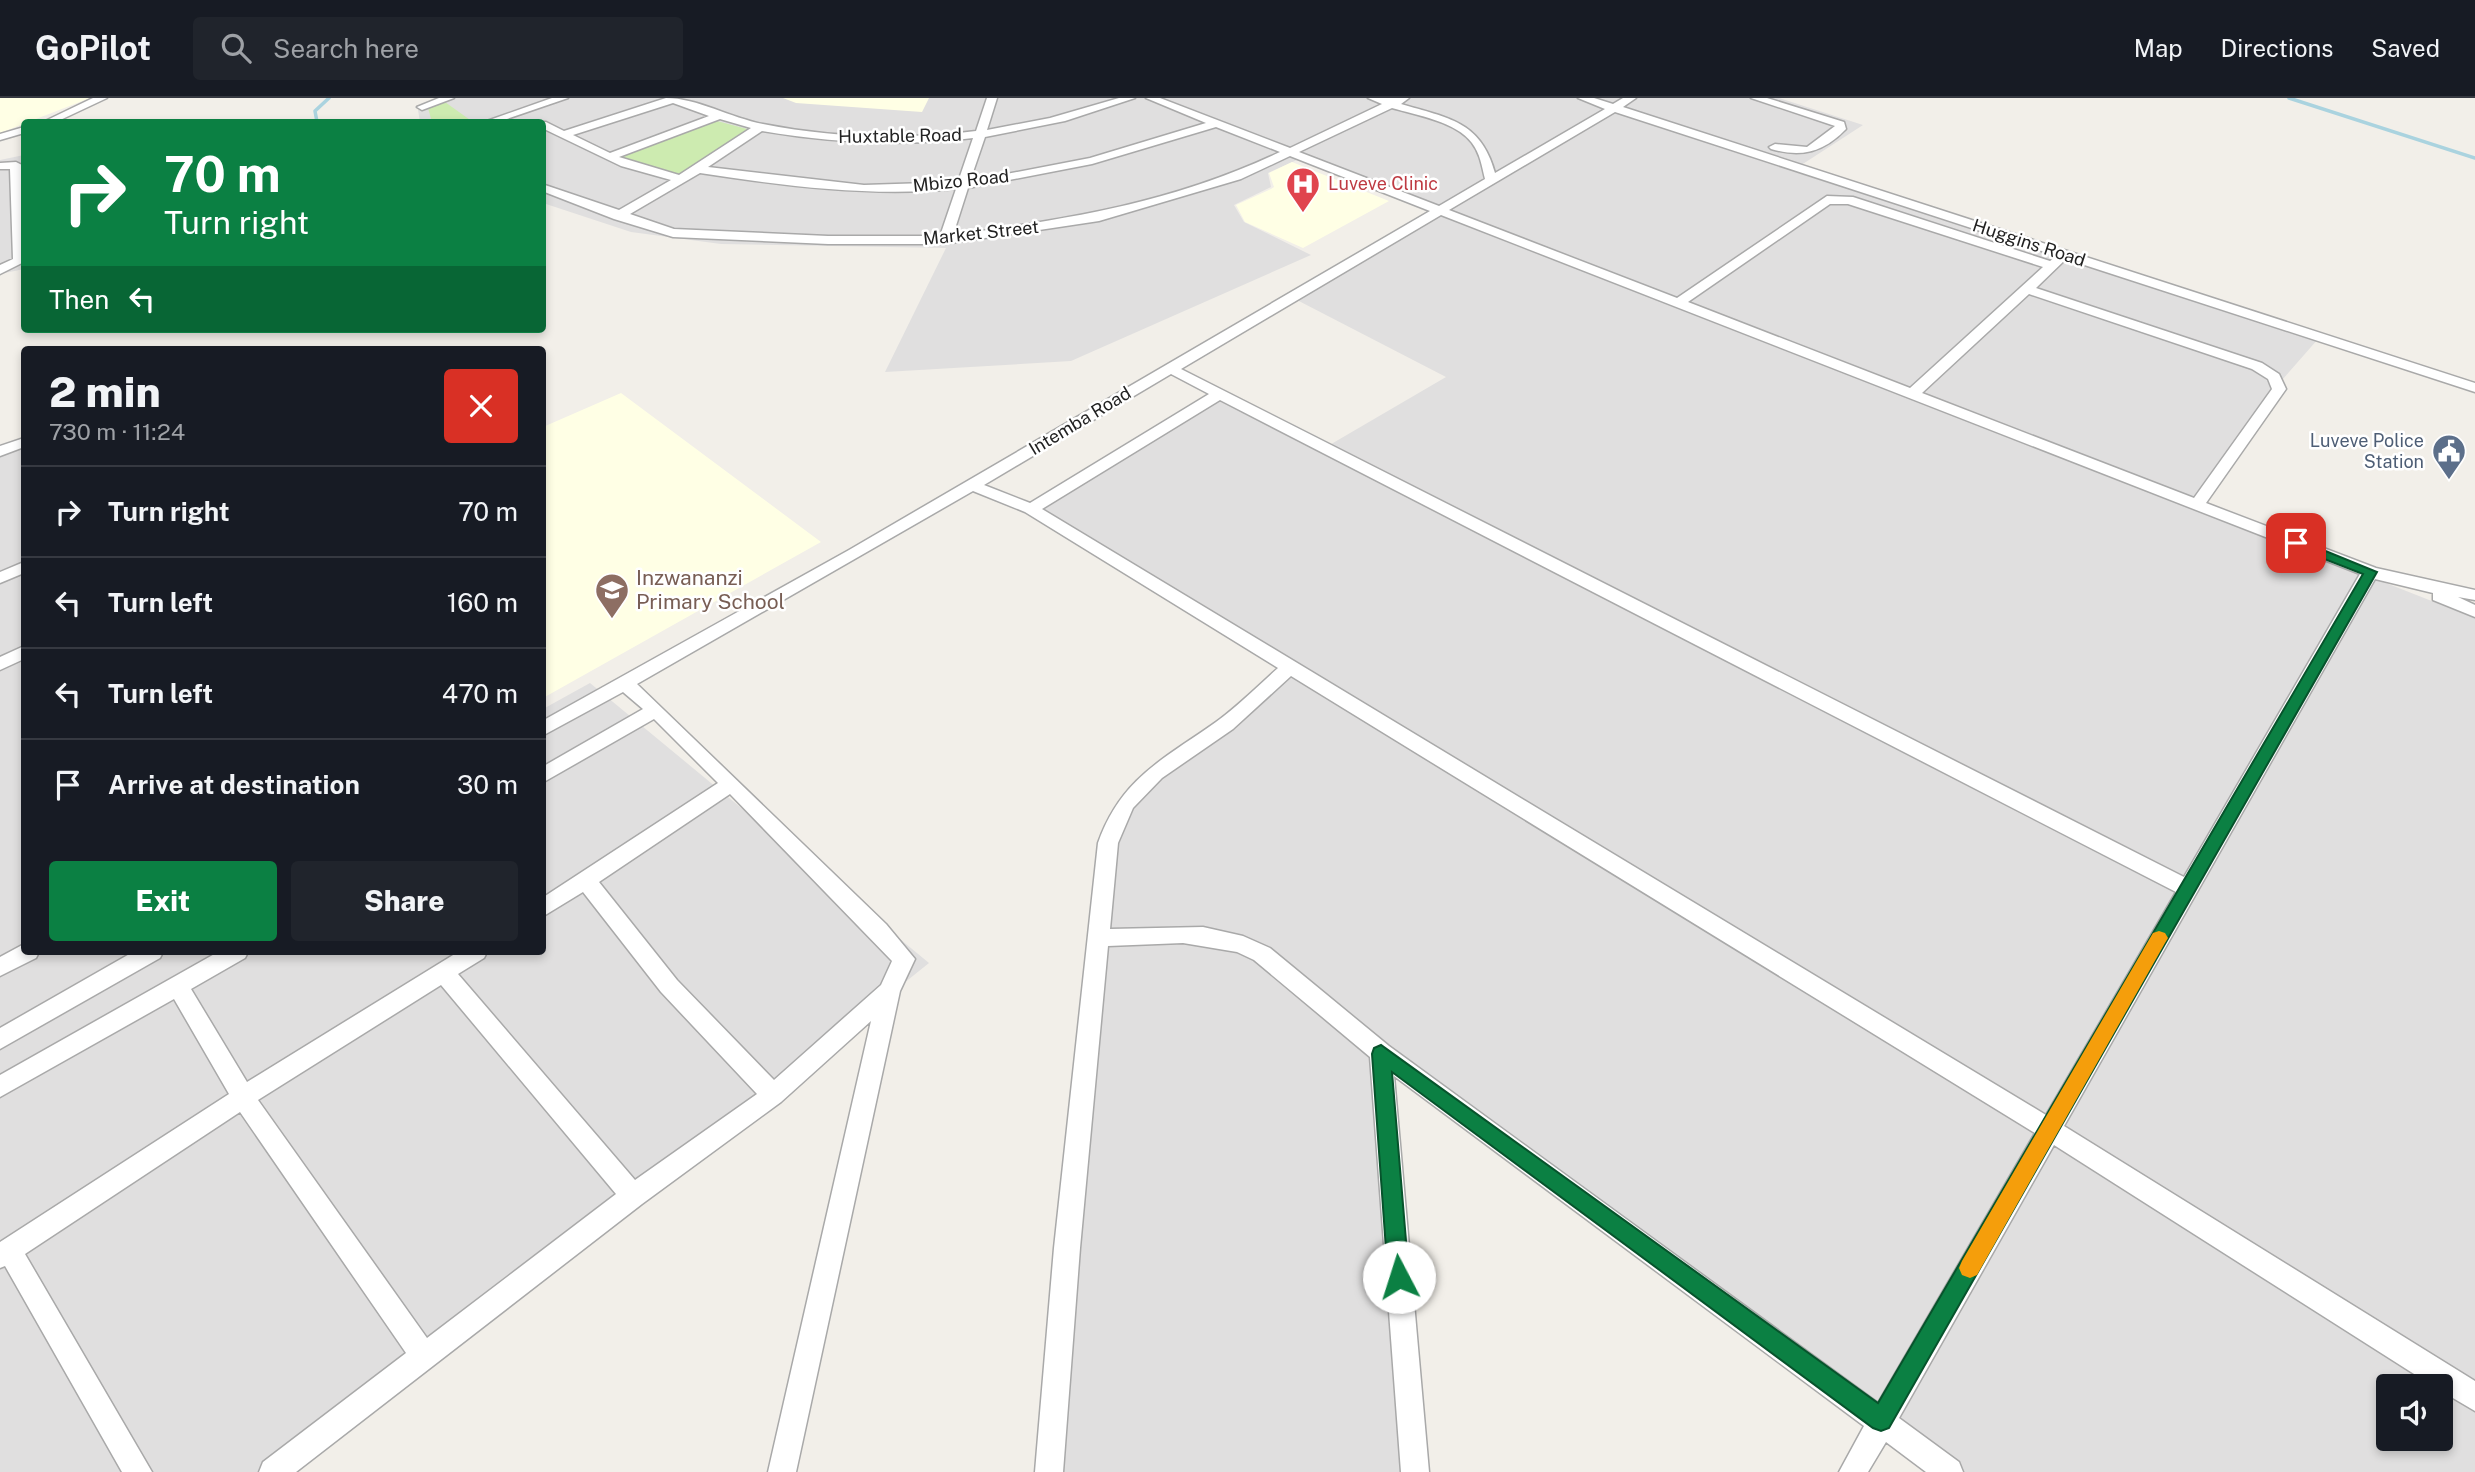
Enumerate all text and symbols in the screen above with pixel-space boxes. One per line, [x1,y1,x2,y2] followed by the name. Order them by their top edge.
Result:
[193,17,683,80] search box
[35,29,151,67] text: GoPilot
[217,29,255,67] icon: search
[273,33,419,64] text: Search here
[2134,34,2183,62] text: Map
[2221,34,2333,62] text: Directions
[2371,34,2440,62] text: Saved
[838,124,962,147] street label: Huxtable Road
[164,145,281,203] text: 70 m
[49,147,140,238] icon: right
[912,165,1010,196] street label: Mbizo Road
[1284,165,1322,214] hospital icon: Luveve Clinic
[1328,173,1438,194] place label: Luveve Clinic
[164,204,309,241] text: Turn right
[1970,214,2088,271] street label: Huggins Road
[922,216,1040,249] street label: Market Street
[123,280,161,318] icon: left
[49,284,109,315] text: Then
[49,367,161,416] text: 2 min
[444,369,518,443] button: close
[1025,382,1135,459] street label: Intemba Road
[49,418,185,445] text: 730 m · 11:24
[2310,430,2424,472] place label: Luveve Police Station
[2430,432,2468,481] public building icon: Luveve Police Station
[49,493,87,531] icon: right
[108,496,230,527] text: Turn right
[458,496,518,527] text: 70 m
[2266,513,2326,573] pin
[2277,524,2315,562] icon: arrive
[636,565,785,614] place label: Inzwananzi Primary School
[593,571,631,620] school or university icon: Inzwananzi Primary School
[49,584,87,622] icon: left
[108,587,213,618] text: Turn left
[447,587,518,618] text: 160 m
[49,675,87,713] icon: left
[108,678,213,709] text: Turn left
[442,678,518,709] text: 470 m
[49,766,87,804] icon: arrive
[108,769,360,800] text: Arrive at destination
[457,769,518,800] text: 30 m
[49,861,277,941] button: Exit
[291,861,518,941] button: Share
[1362,1240,1436,1314] position arrow
[2376,1374,2453,1451] map controls
[2376,1374,2453,1451] button: sound

